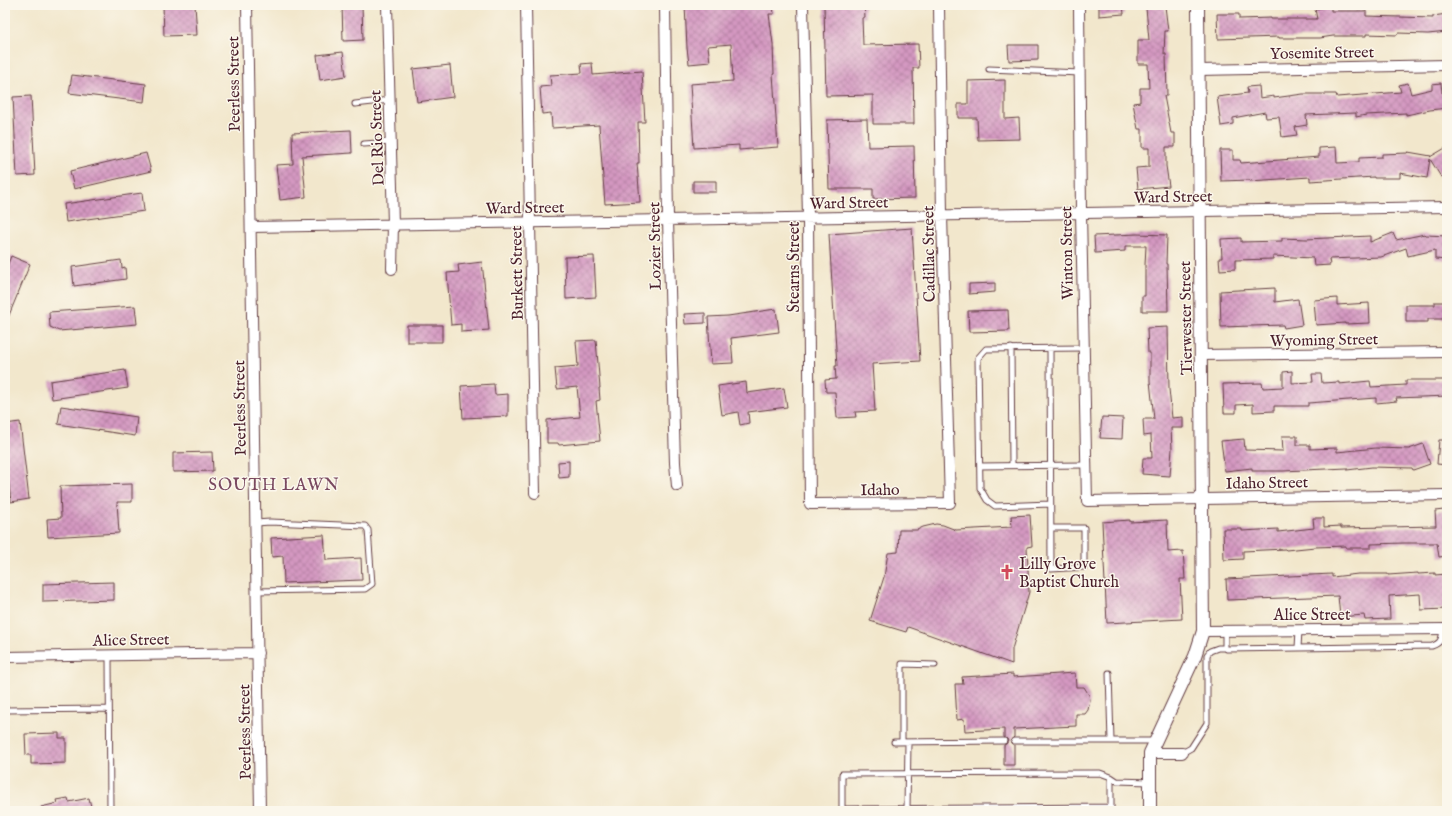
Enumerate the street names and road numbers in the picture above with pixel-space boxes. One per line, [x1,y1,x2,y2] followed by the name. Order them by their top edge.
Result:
[224,35,246,132] street label: Peerless Street
[1270,43,1375,65] street label: Yosemite Street
[366,89,390,186] street label: Del Rio Street
[1133,187,1213,209] street label: Ward Street
[809,193,889,215] street label: Ward Street
[485,198,565,220] street label: Ward Street
[645,201,667,290] street label: Lozier Street
[919,205,941,303] street label: Cadillac Street
[1057,205,1079,300] street label: Winton Street
[785,221,805,313] street label: Stearns Street
[507,225,529,320] street label: Burkett Street
[1176,260,1198,375] street label: Tierwester Street
[1270,330,1379,352] street label: Wyoming Street
[230,359,252,456] street label: Peerless Street
[1226,473,1309,495] street label: Idaho Street
[860,481,900,501] street label: Idaho
[1273,606,1351,626] street label: Alice Street
[91,630,170,652] street label: Alice Street
[235,683,257,780] street label: Peerless Street

